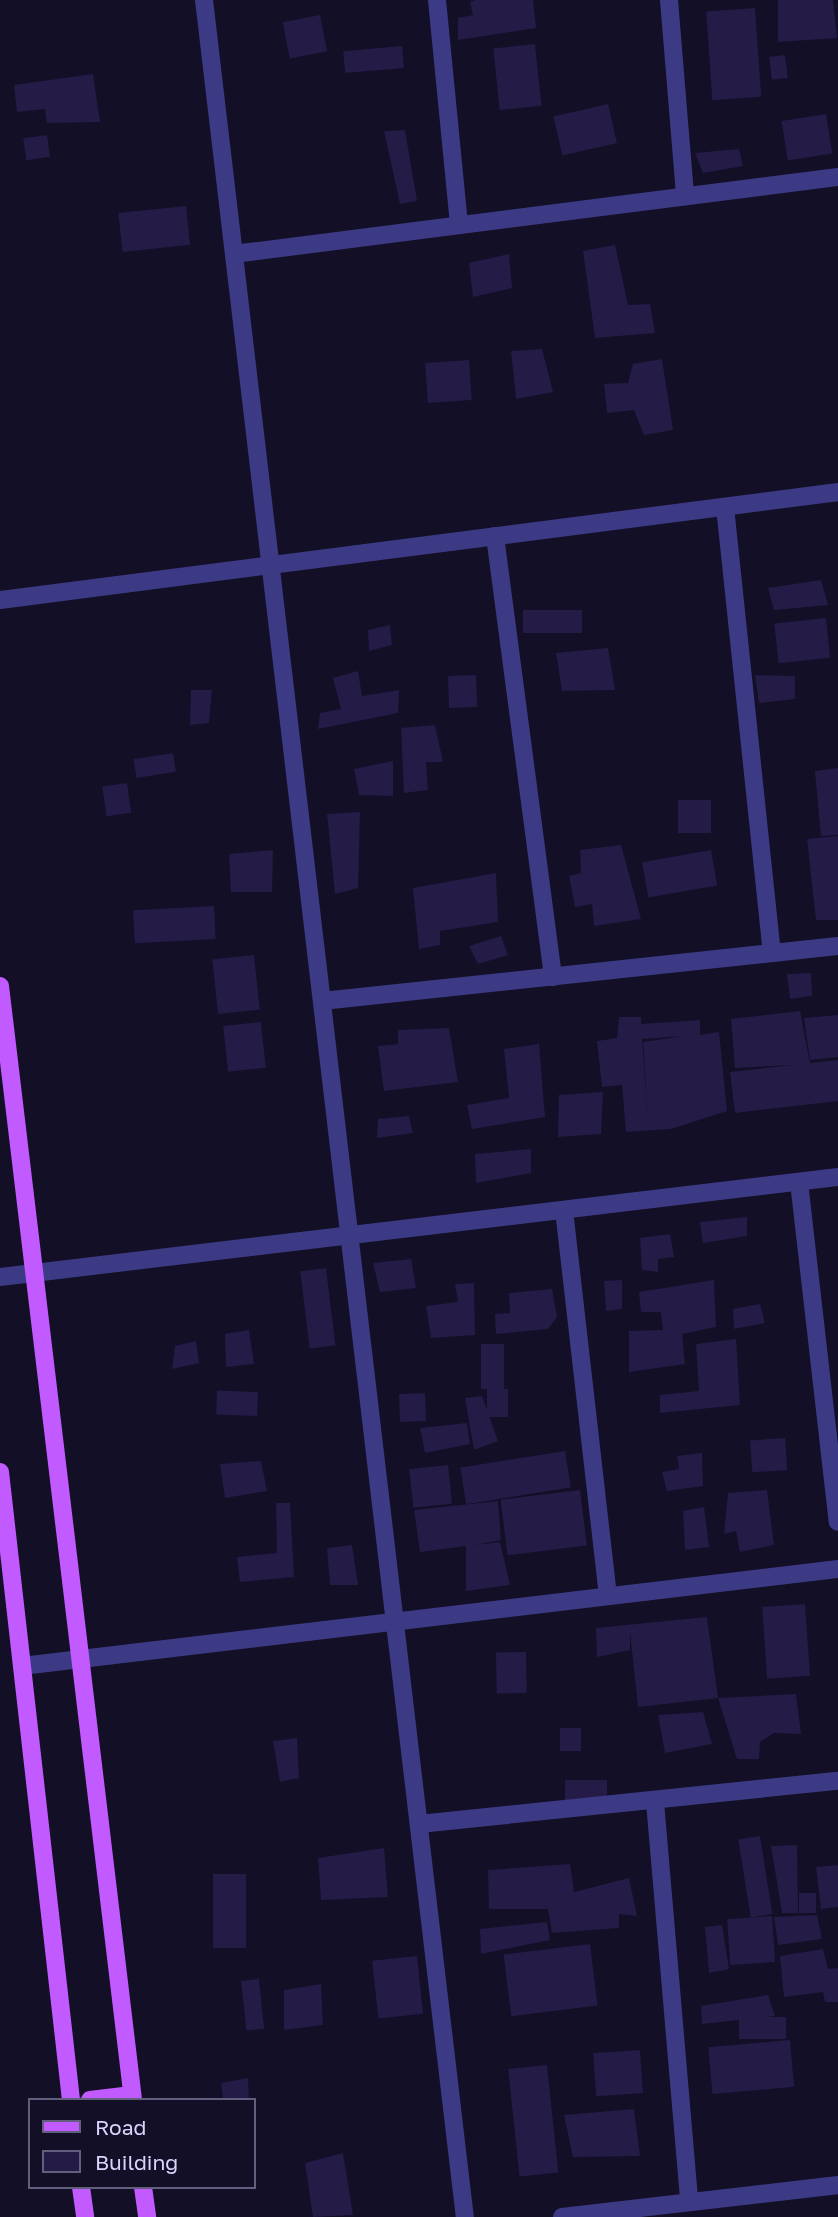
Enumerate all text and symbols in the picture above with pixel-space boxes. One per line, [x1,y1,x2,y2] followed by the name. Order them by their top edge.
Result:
[28,2098,256,2189] legend
[95,2114,146,2140] text: Road
[95,2149,178,2175] text: Building

